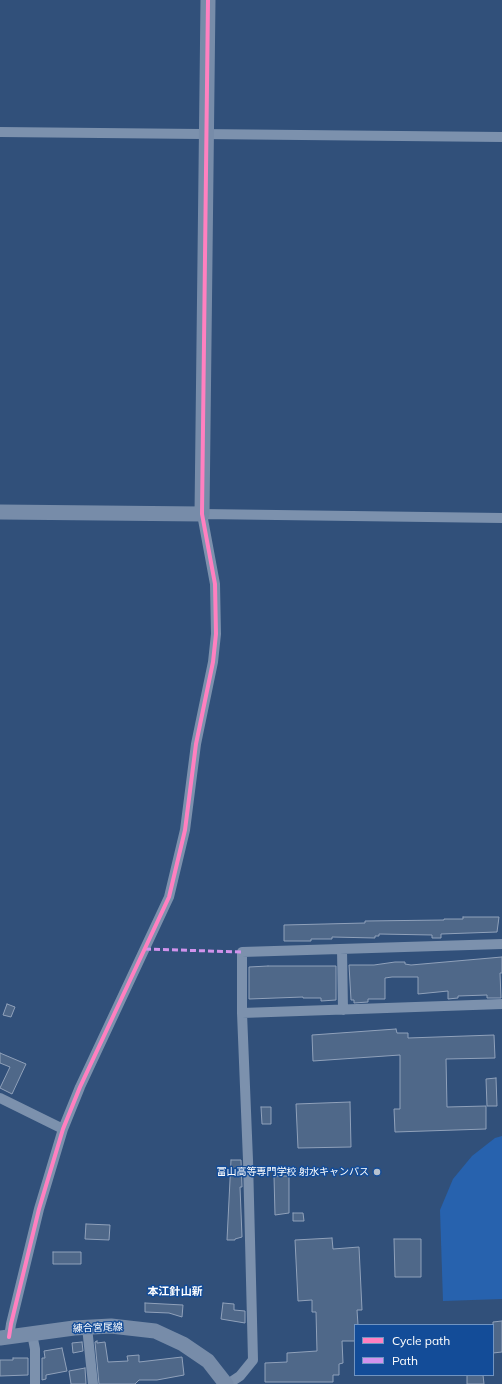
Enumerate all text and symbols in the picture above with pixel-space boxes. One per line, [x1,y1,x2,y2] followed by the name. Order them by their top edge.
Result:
[216,1166,369,1178] place label: 富山高等専門学校 射水キャンパス
[372,1167,382,1177] marker: 富山高等専門学校 射水キャンパス
[148,1285,202,1299] district label: 本江針山新
[73,1321,123,1335] street label: 練合宮尾線
[354,1324,494,1376] legend
[392,1333,450,1348] text: Cycle path
[392,1353,418,1368] text: Path

